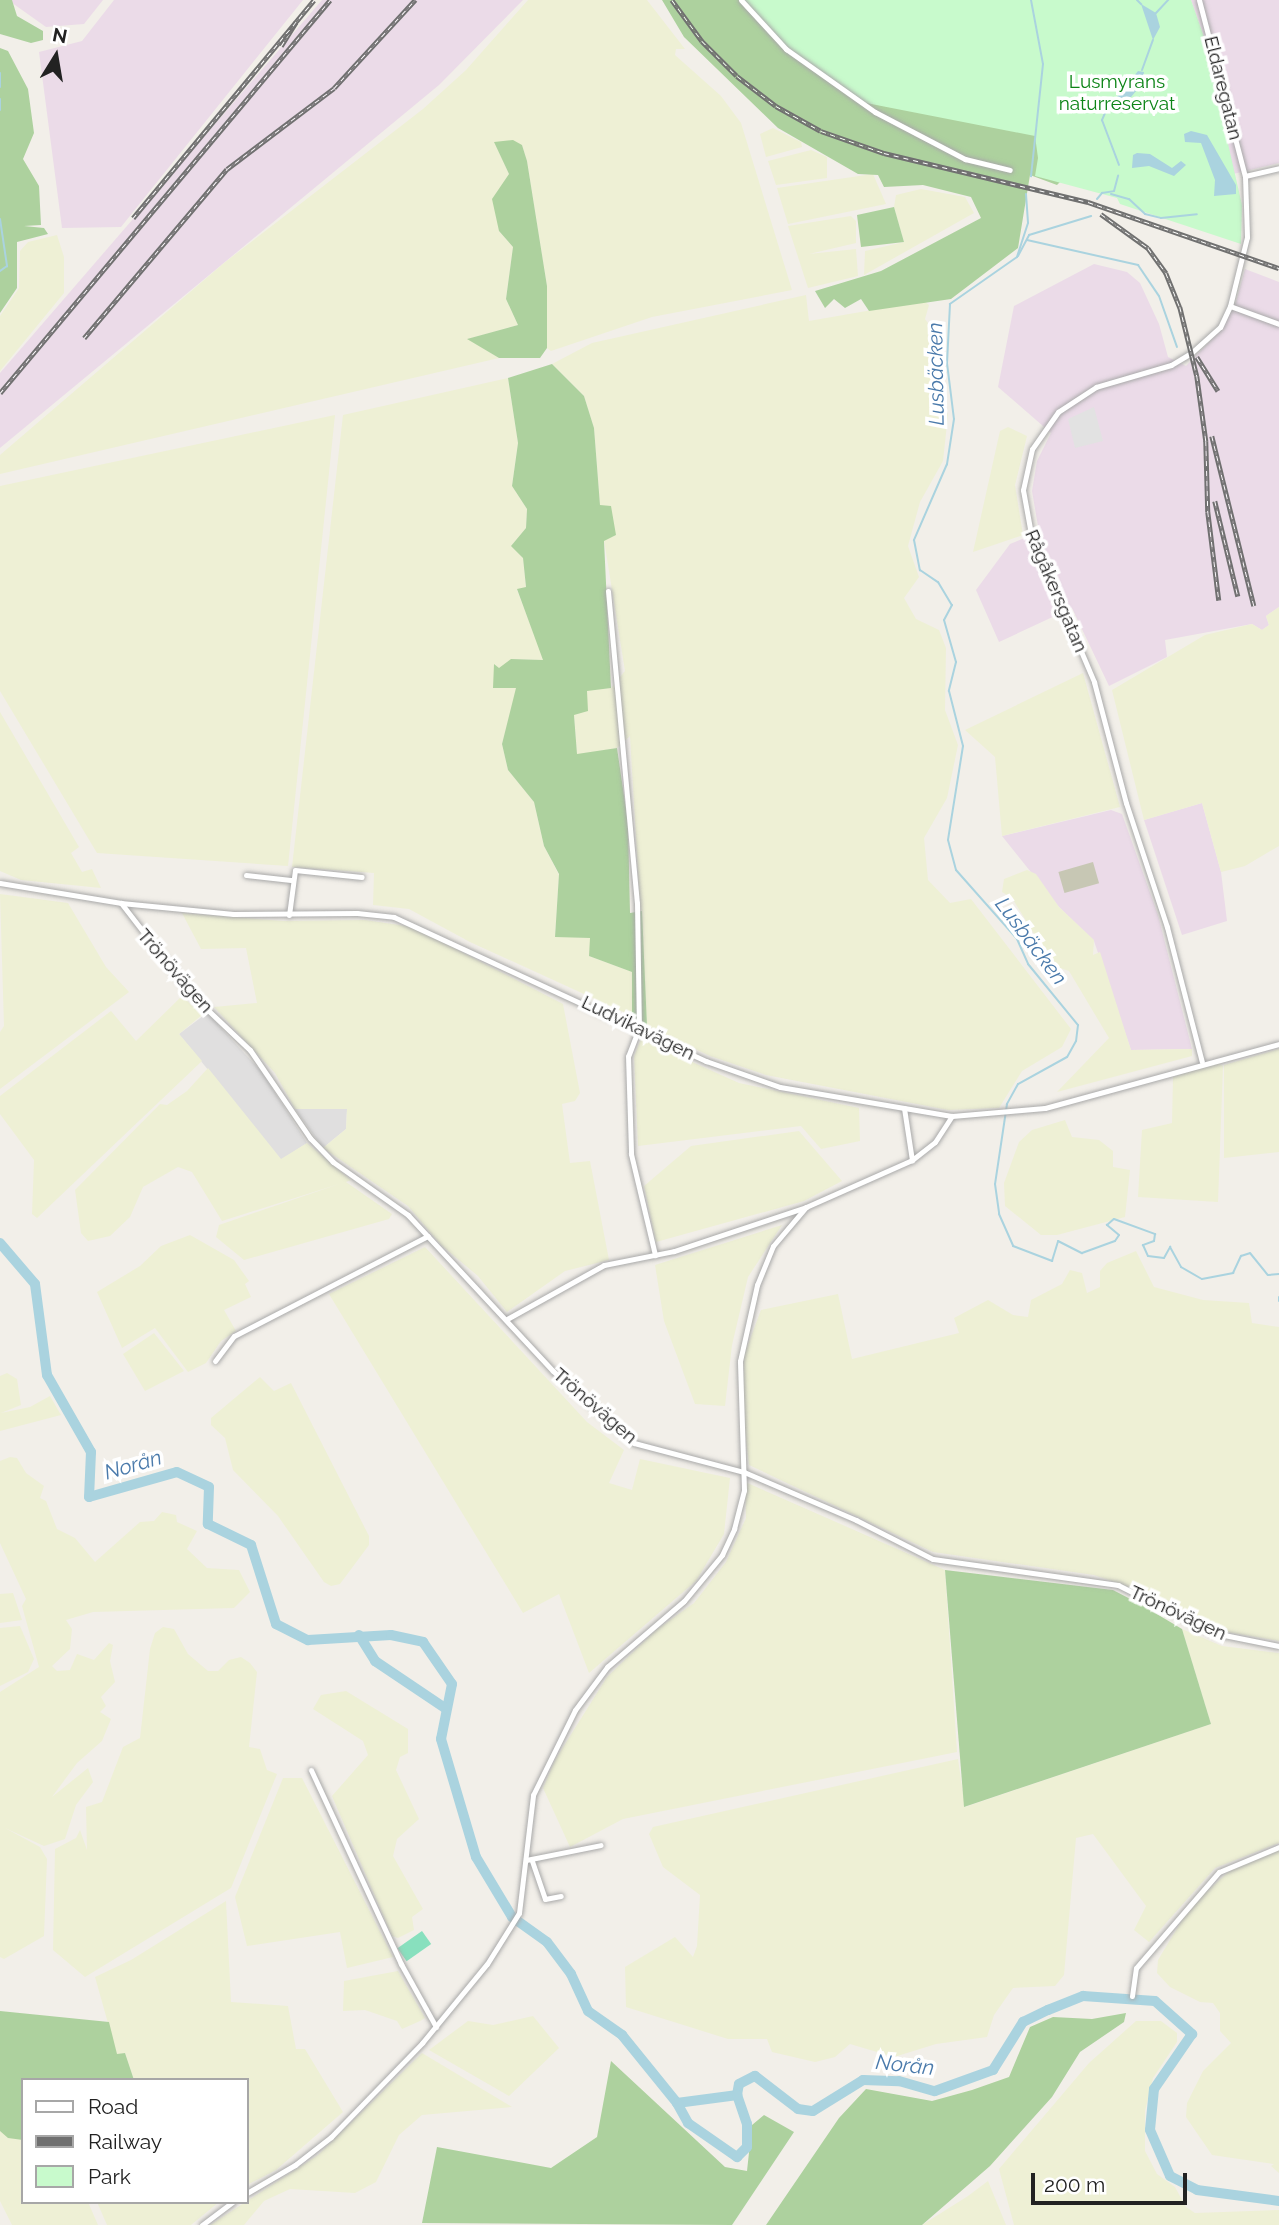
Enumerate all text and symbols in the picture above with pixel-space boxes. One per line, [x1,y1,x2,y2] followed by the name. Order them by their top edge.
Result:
[21,21,91,91] north arrow
[51,23,69,48] text: N
[1199,34,1247,142] street label: Eldaregatan
[1059,71,1175,115] park label: Lusmyrans naturreservat
[922,322,950,426] water label: Lusbäcken
[1020,526,1092,656] street label: Rågåkersgatan
[990,892,1072,990] water label: Lusbäcken
[132,924,218,1018] street label: Trönövägen
[578,991,698,1065] street label: Ludvikavägen
[548,1363,642,1449] street label: Trönövägen
[101,1445,165,1485] water label: Norån
[1126,1581,1230,1645] street label: Trönövägen
[875,2049,935,2081] water label: Norån
[21,2078,248,2204] legend
[88,2094,138,2119] text: Road
[88,2129,162,2154] text: Railway
[1034,2158,1190,2202] scale bar
[88,2164,131,2189] text: Park
[1044,2172,1105,2197] text: 200 m

